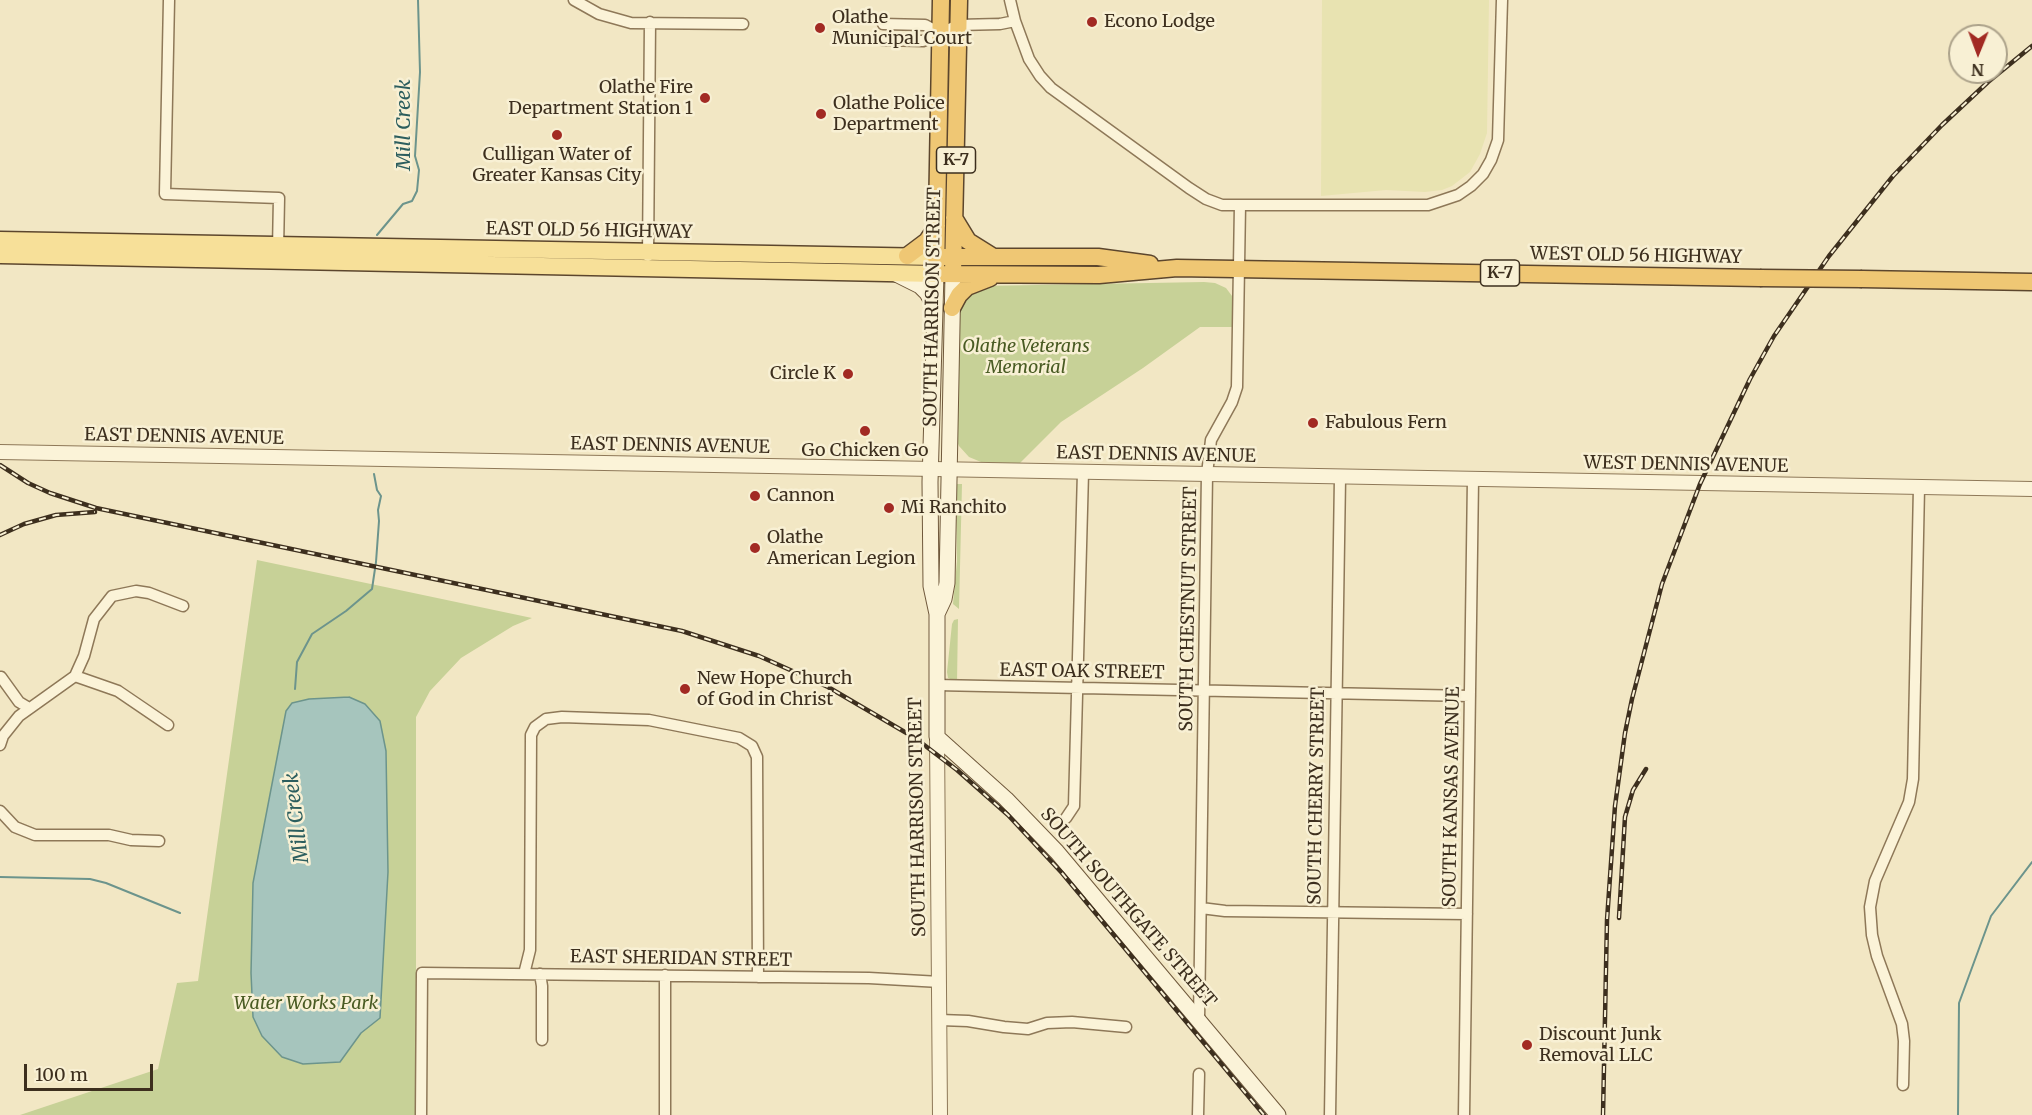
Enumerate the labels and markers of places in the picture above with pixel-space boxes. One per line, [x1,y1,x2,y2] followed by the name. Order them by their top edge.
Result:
[832,7,972,50] place label: Olathe Municipal Court
[1104,11,1215,33] place label: Econo Lodge
[1085,15,1099,29] marker: Econo Lodge
[813,21,827,35] marker: Olathe Municipal Court
[508,77,693,119] place label: Olathe Fire Department Station 1
[698,91,712,105] marker: Olathe Fire Department Station 1
[833,93,945,136] place label: Olathe Police Department
[814,107,828,121] marker: Olathe Police Department
[550,128,564,142] marker: Culligan Water of Greater Kansas City
[473,144,641,186] place label: Culligan Water of Greater Kansas City
[770,363,836,385] place label: Circle K
[841,367,855,381] marker: Circle K
[1325,412,1447,434] place label: Fabulous Fern
[1306,416,1320,430] marker: Fabulous Fern
[858,424,872,438] marker: Go Chicken Go
[802,440,928,462] place label: Go Chicken Go
[767,485,835,507] place label: Cannon
[748,489,762,503] marker: Cannon
[901,497,1006,519] place label: Mi Ranchito
[882,501,896,515] marker: Mi Ranchito
[767,527,916,570] place label: Olathe American Legion
[748,541,762,555] marker: Olathe American Legion
[697,668,852,710] place label: New Hope Church of God in Christ
[678,682,692,696] marker: New Hope Church of God in Christ
[1539,1024,1661,1066] place label: Discount Junk Removal LLC
[1520,1038,1534,1052] marker: Discount Junk Removal LLC

